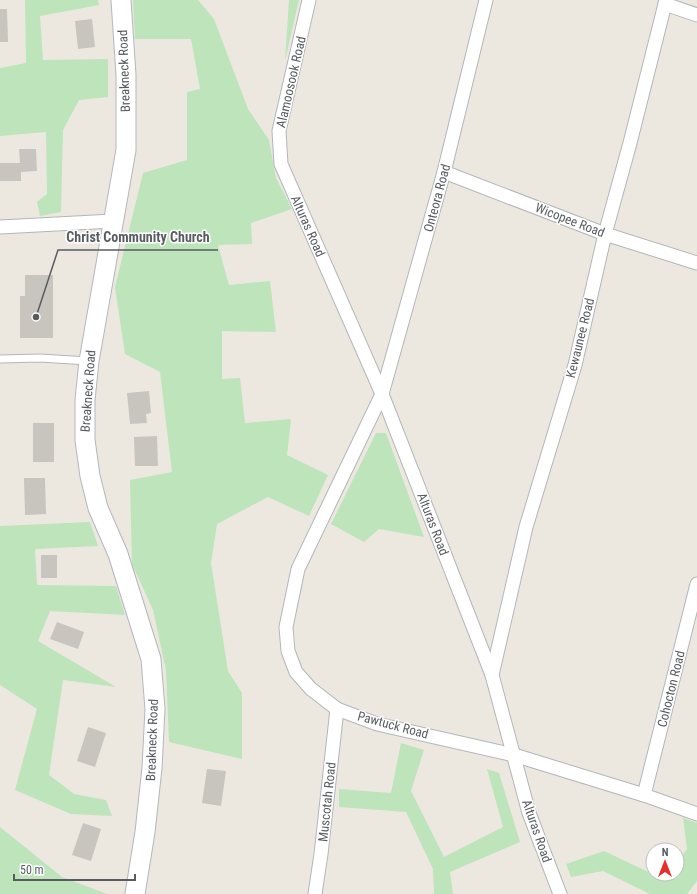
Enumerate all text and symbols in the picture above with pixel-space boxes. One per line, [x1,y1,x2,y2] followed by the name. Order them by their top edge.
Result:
[115,30,133,112] street label: Breakneck Road
[273,35,309,129] street label: Alamoosook Road
[421,162,453,234] street label: Onteora Road
[288,193,328,259] street label: Alturas Road
[533,200,607,240] street label: Wicopee Road
[58,224,218,250] callout: Christ Community Church
[66,229,210,245] text: Christ Community Church
[563,297,597,379] street label: Kewaunee Road
[78,349,98,433] street label: Breakneck Road
[414,491,452,557] street label: Alturas Road
[654,649,688,729] street label: Cohocton Road
[143,699,161,781] street label: Breakneck Road
[356,708,430,742] street label: Pawtuck Road
[315,761,339,843] street label: Muscotah Road
[519,798,555,864] street label: Alturas Road
[645,842,685,882] north arrow
[662,846,669,859] text: N
[14,856,135,882] scale bar
[20,863,44,877] text: 50 m

